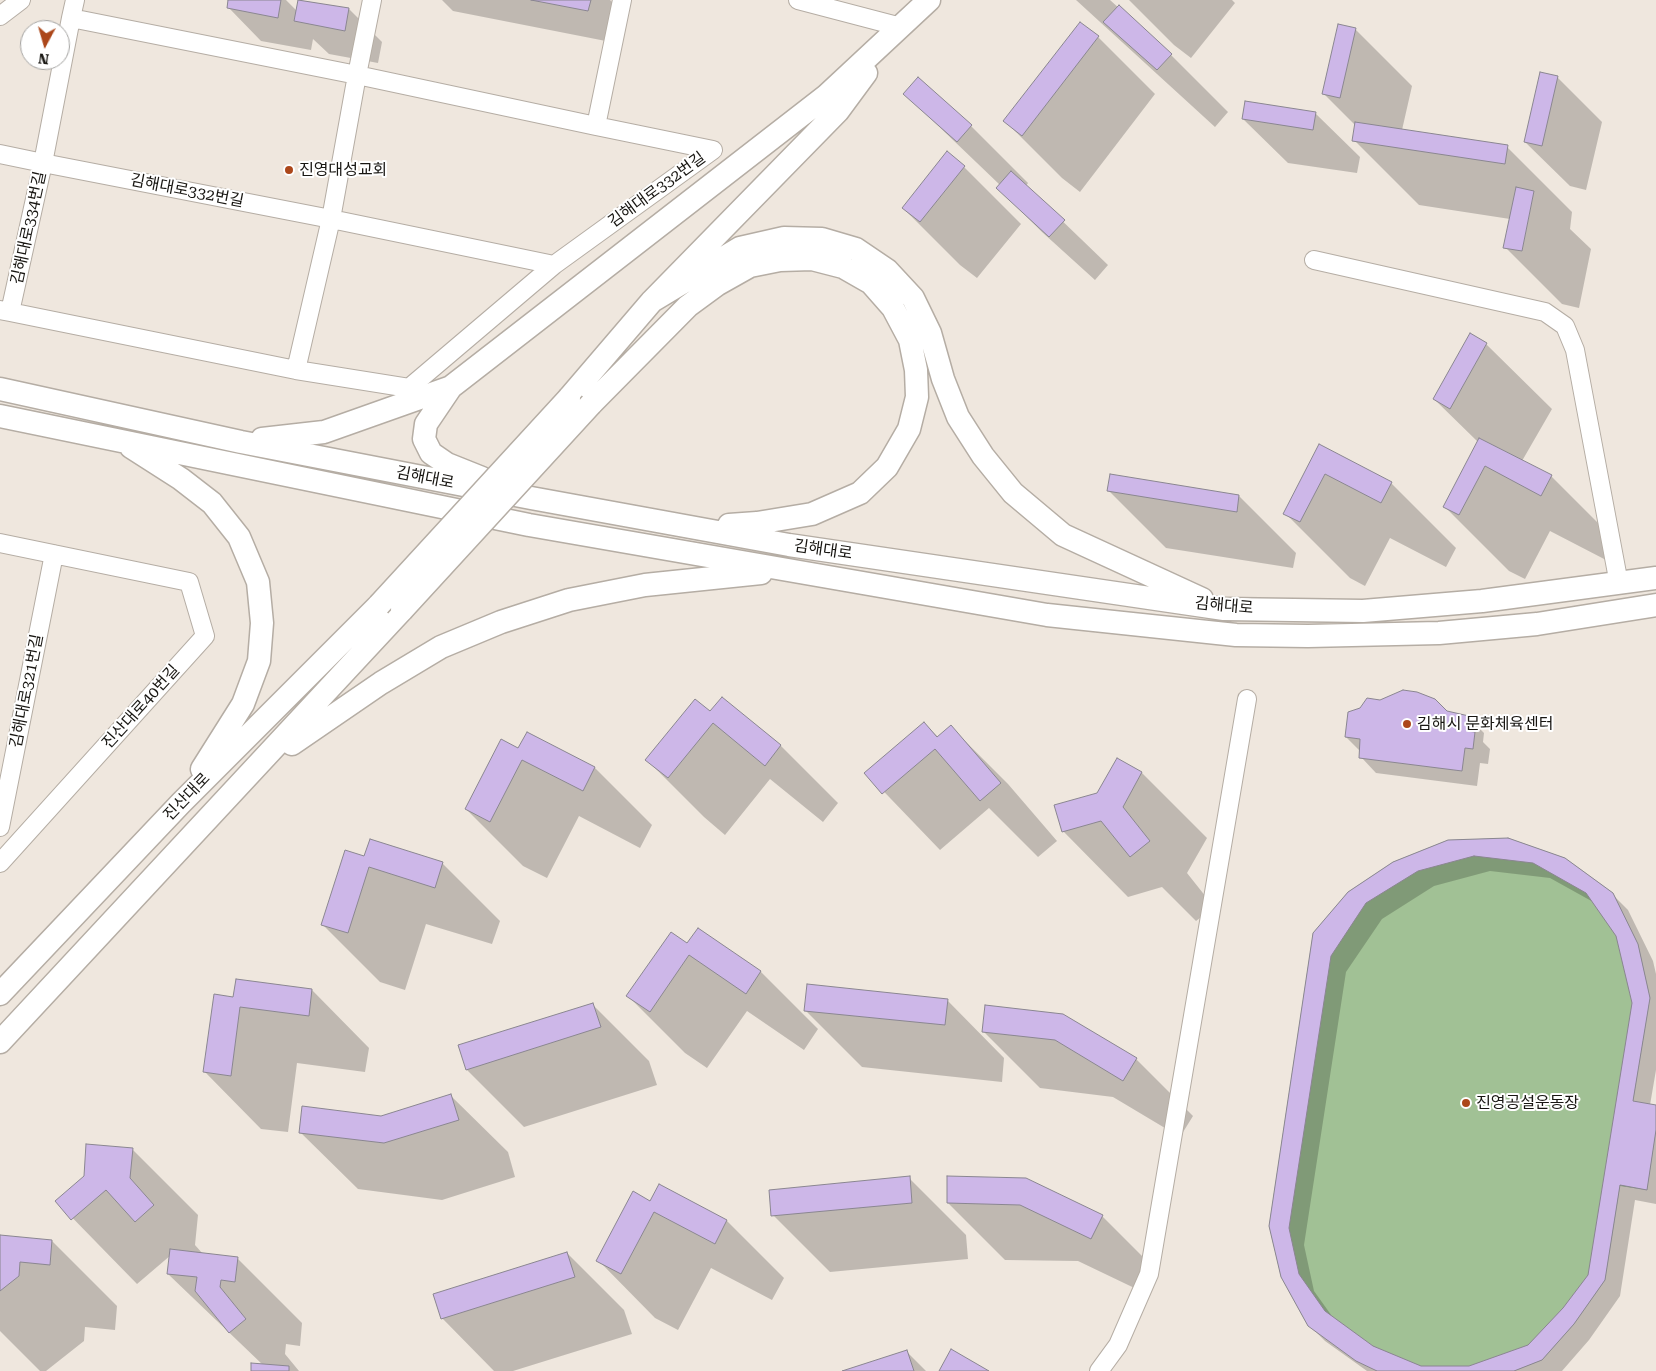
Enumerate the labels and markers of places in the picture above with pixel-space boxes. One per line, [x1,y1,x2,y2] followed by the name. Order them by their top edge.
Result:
[299,160,387,180] place label: 진영대성교회
[283,164,295,176] marker: 진영대성교회
[1417,714,1554,734] place label: 김해시 문화체육센터
[1401,718,1413,730] marker: 김해시 문화체육센터
[1476,1093,1579,1113] place label: 진영공설운동장
[1460,1097,1472,1109] marker: 진영공설운동장

